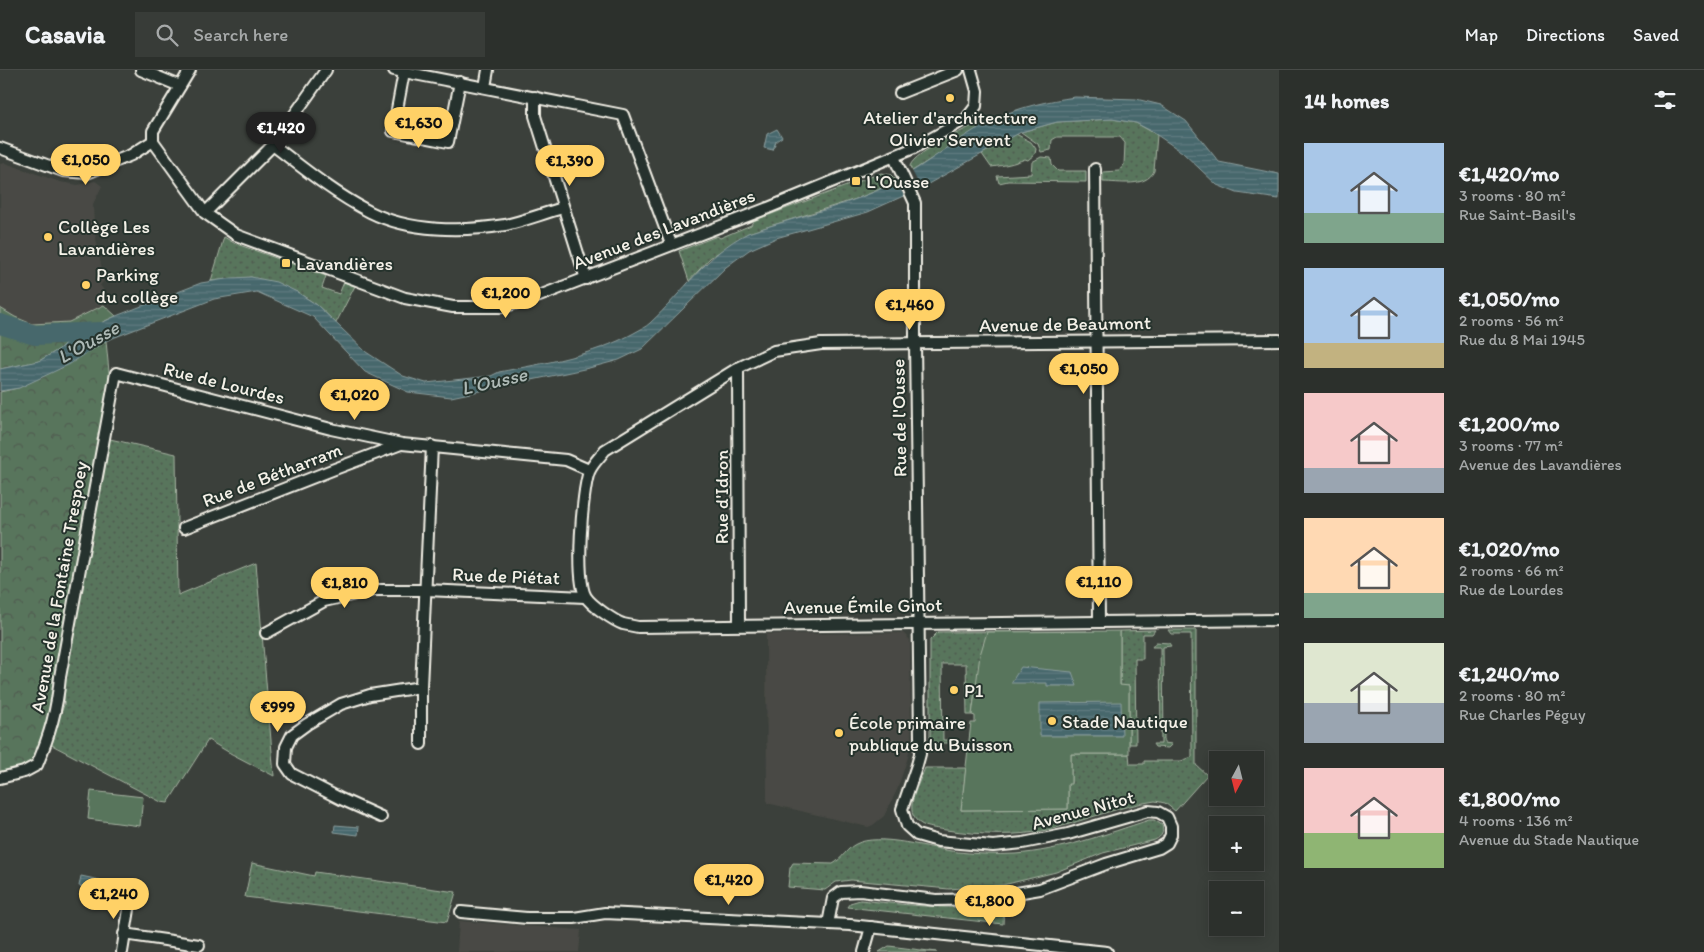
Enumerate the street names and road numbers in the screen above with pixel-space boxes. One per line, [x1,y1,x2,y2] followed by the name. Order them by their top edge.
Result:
[570,184,758,274] street label: Avenue des Lavandières
[979,311,1151,337] street label: Avenue de Beaumont
[161,357,287,409] street label: Rue de Lourdes
[886,359,912,477] street label: Rue de l'Ousse
[199,438,345,512] street label: Rue de Bétharram
[710,449,733,544] street label: Rue d'Idron
[26,459,92,715] street label: Avenue de la Fontaine Trespoey
[452,563,560,589] street label: Rue de Piétat
[783,593,943,619] street label: Avenue Émile Ginot
[1029,785,1137,835] street label: Avenue Nitot

